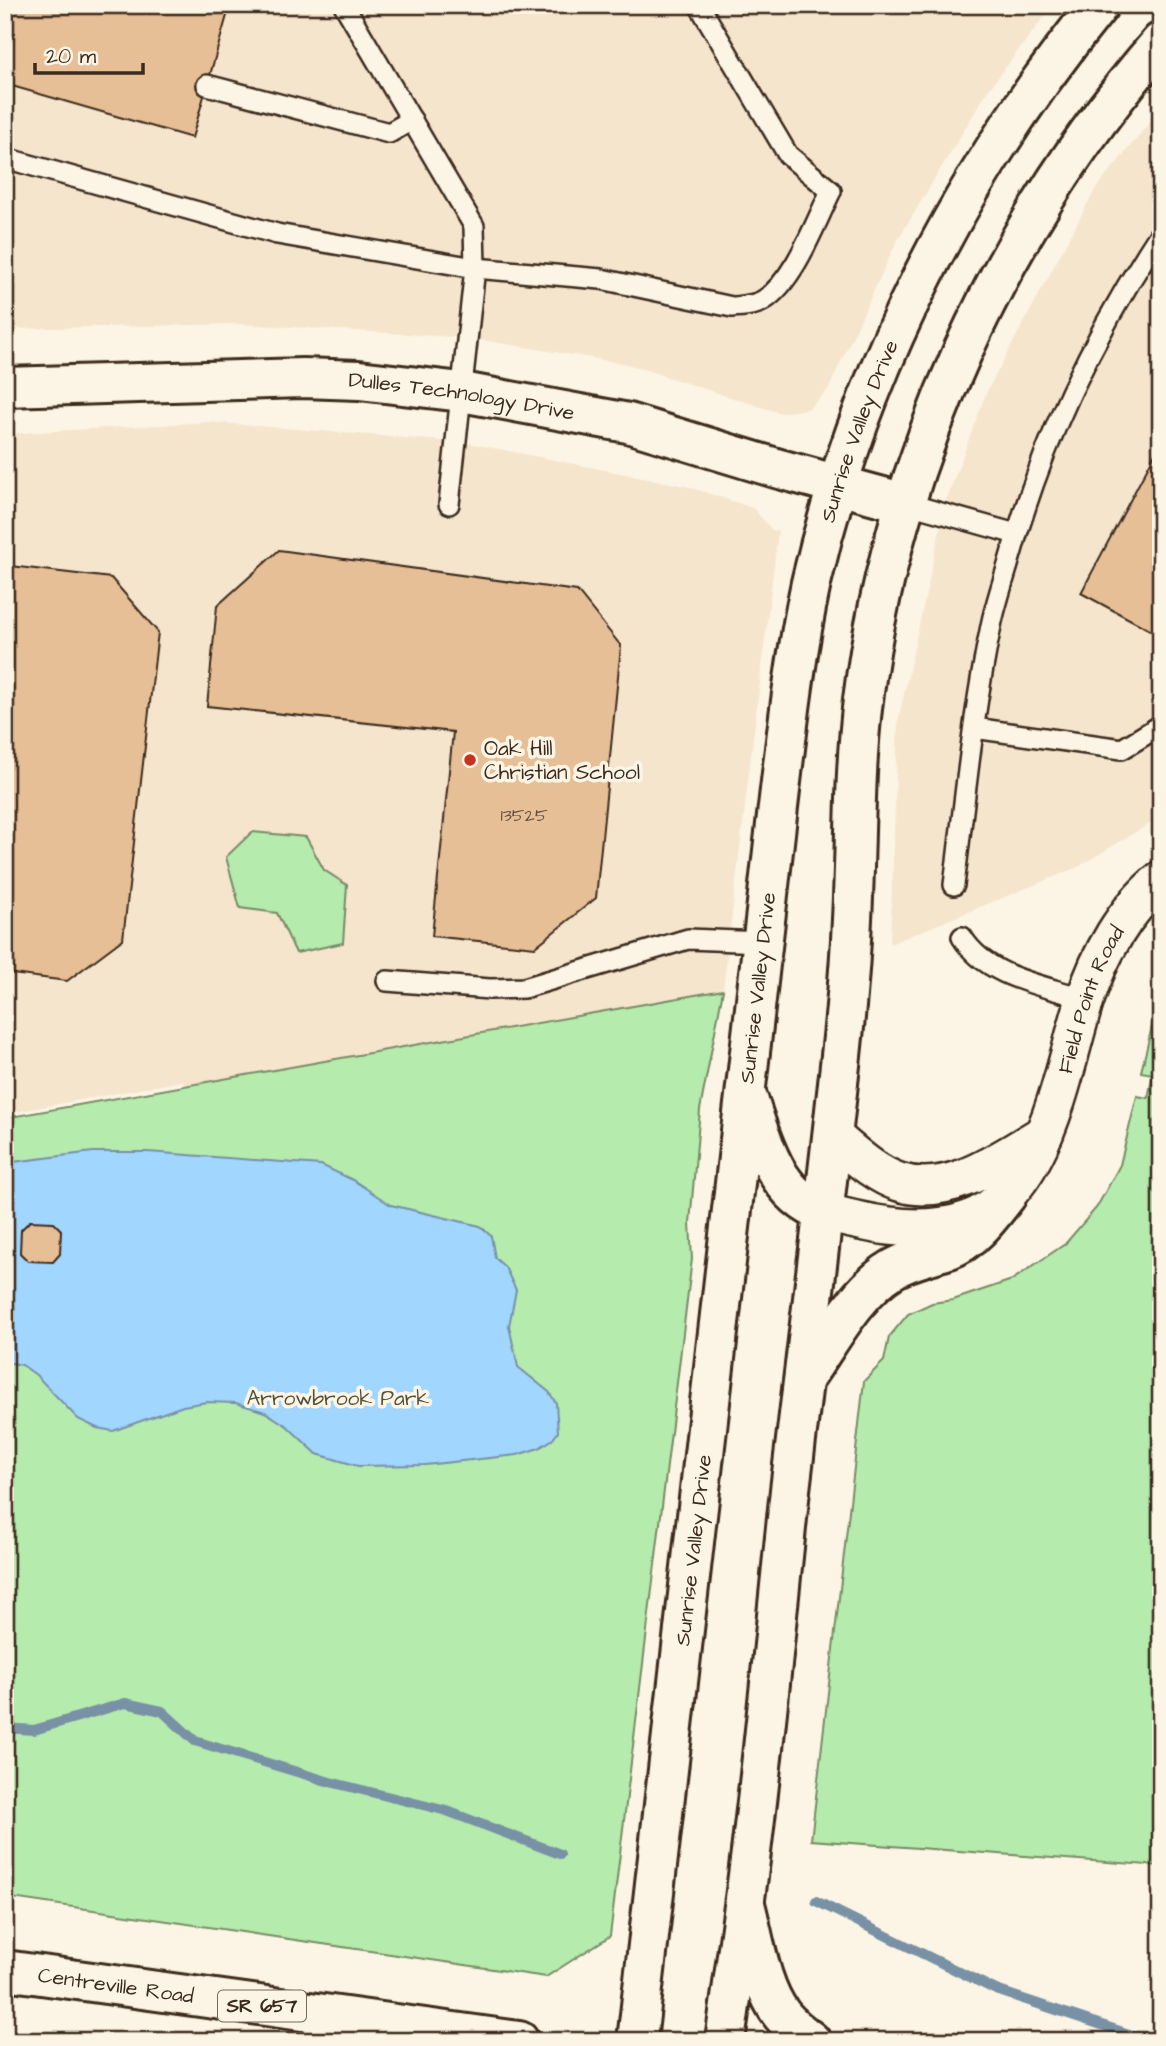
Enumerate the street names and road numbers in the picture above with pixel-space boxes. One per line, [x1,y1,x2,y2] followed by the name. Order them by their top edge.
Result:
[813,335,905,526] street label: Sunrise Valley Drive
[348,365,577,427] street label: Dulles Technology Drive
[732,891,783,1085] street label: Sunrise Valley Drive
[1051,920,1131,1077] street label: Field Point Road
[668,1453,718,1647] street label: Sunrise Valley Drive
[36,1960,196,2010] street label: Centreville Road
[218,1990,306,2022] road number: SR 657

